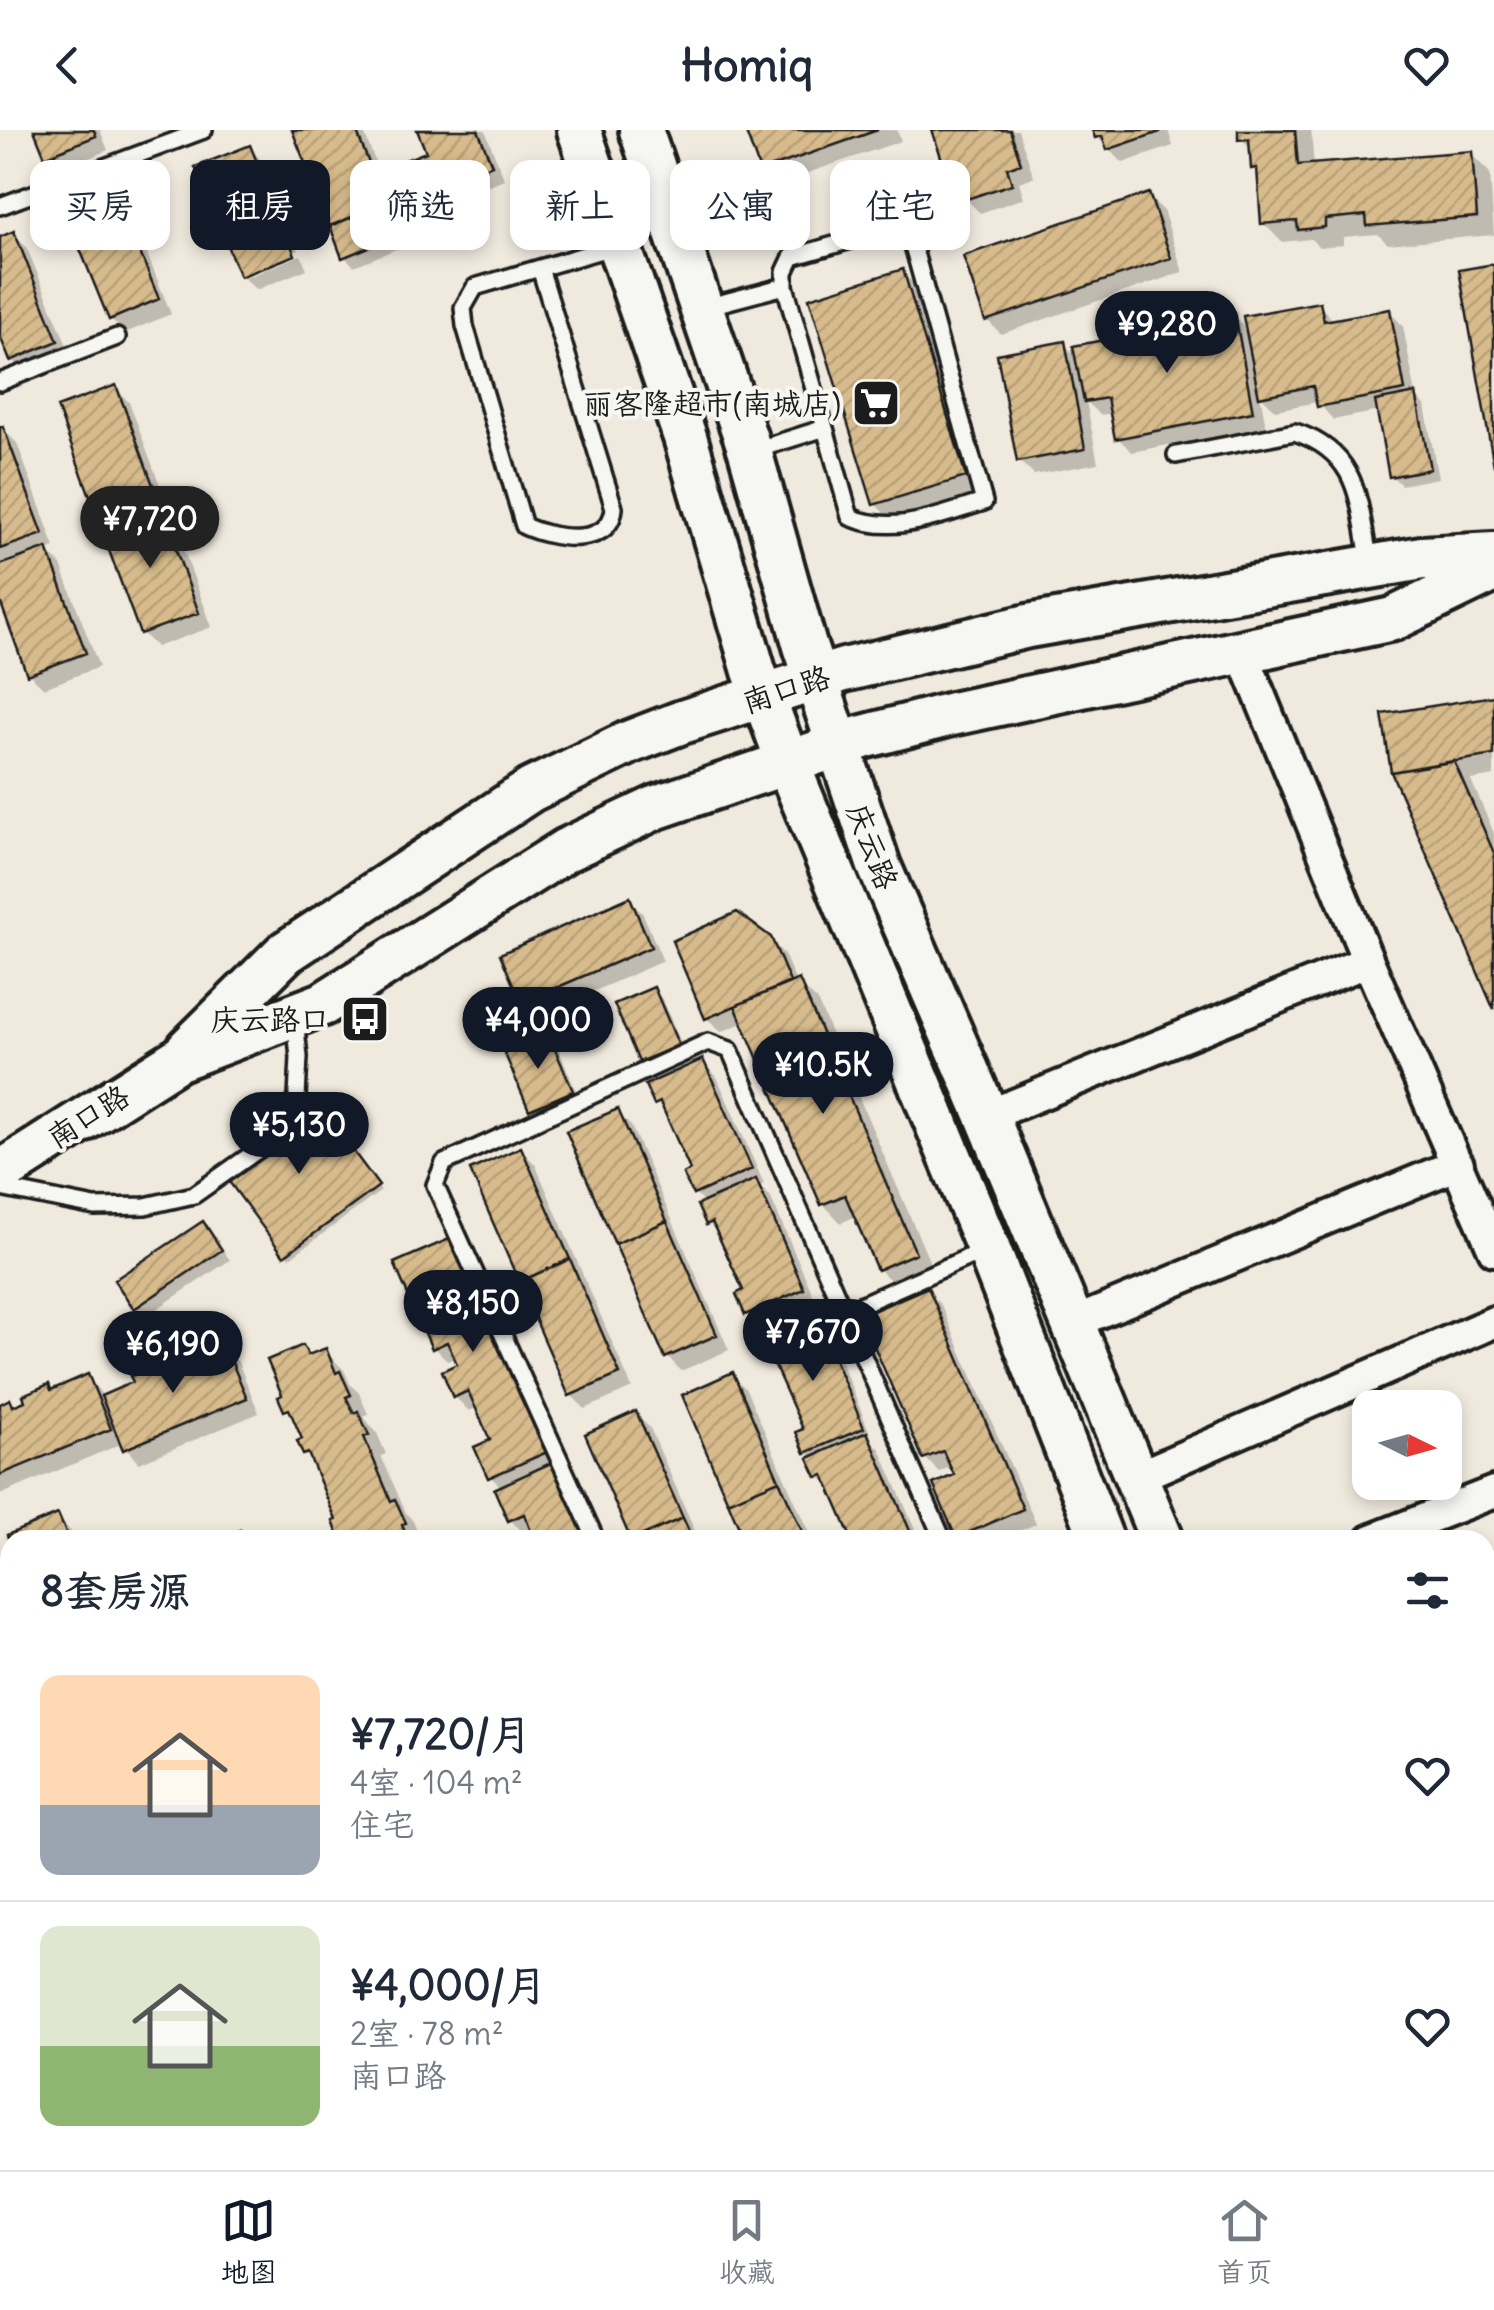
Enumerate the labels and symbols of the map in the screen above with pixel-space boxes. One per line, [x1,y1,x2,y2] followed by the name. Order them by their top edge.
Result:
[1086,291,1248,376] pin: ¥9,280
[850,377,902,429] supermarket icon: 丽客隆超市(南城店)
[583,384,841,422] place label: 丽客隆超市(南城店)
[69,486,231,571] pin: ¥7,720
[737,657,835,721] street label: 南口路
[839,797,907,895] street label: 庆云路
[457,987,619,1072] pin: ¥4,000
[339,993,391,1045] bus stop icon: 庆云路口
[210,1000,330,1038] place label: 庆云路口
[742,1032,904,1117] pin: ¥10.5K
[40,1076,136,1156] street label: 南口路
[218,1092,380,1177] pin: ¥5,130
[392,1270,554,1355] pin: ¥8,150
[732,1299,894,1384] pin: ¥7,670
[92,1311,254,1396] pin: ¥6,190
[1352,1390,1462,1500] north arrow

